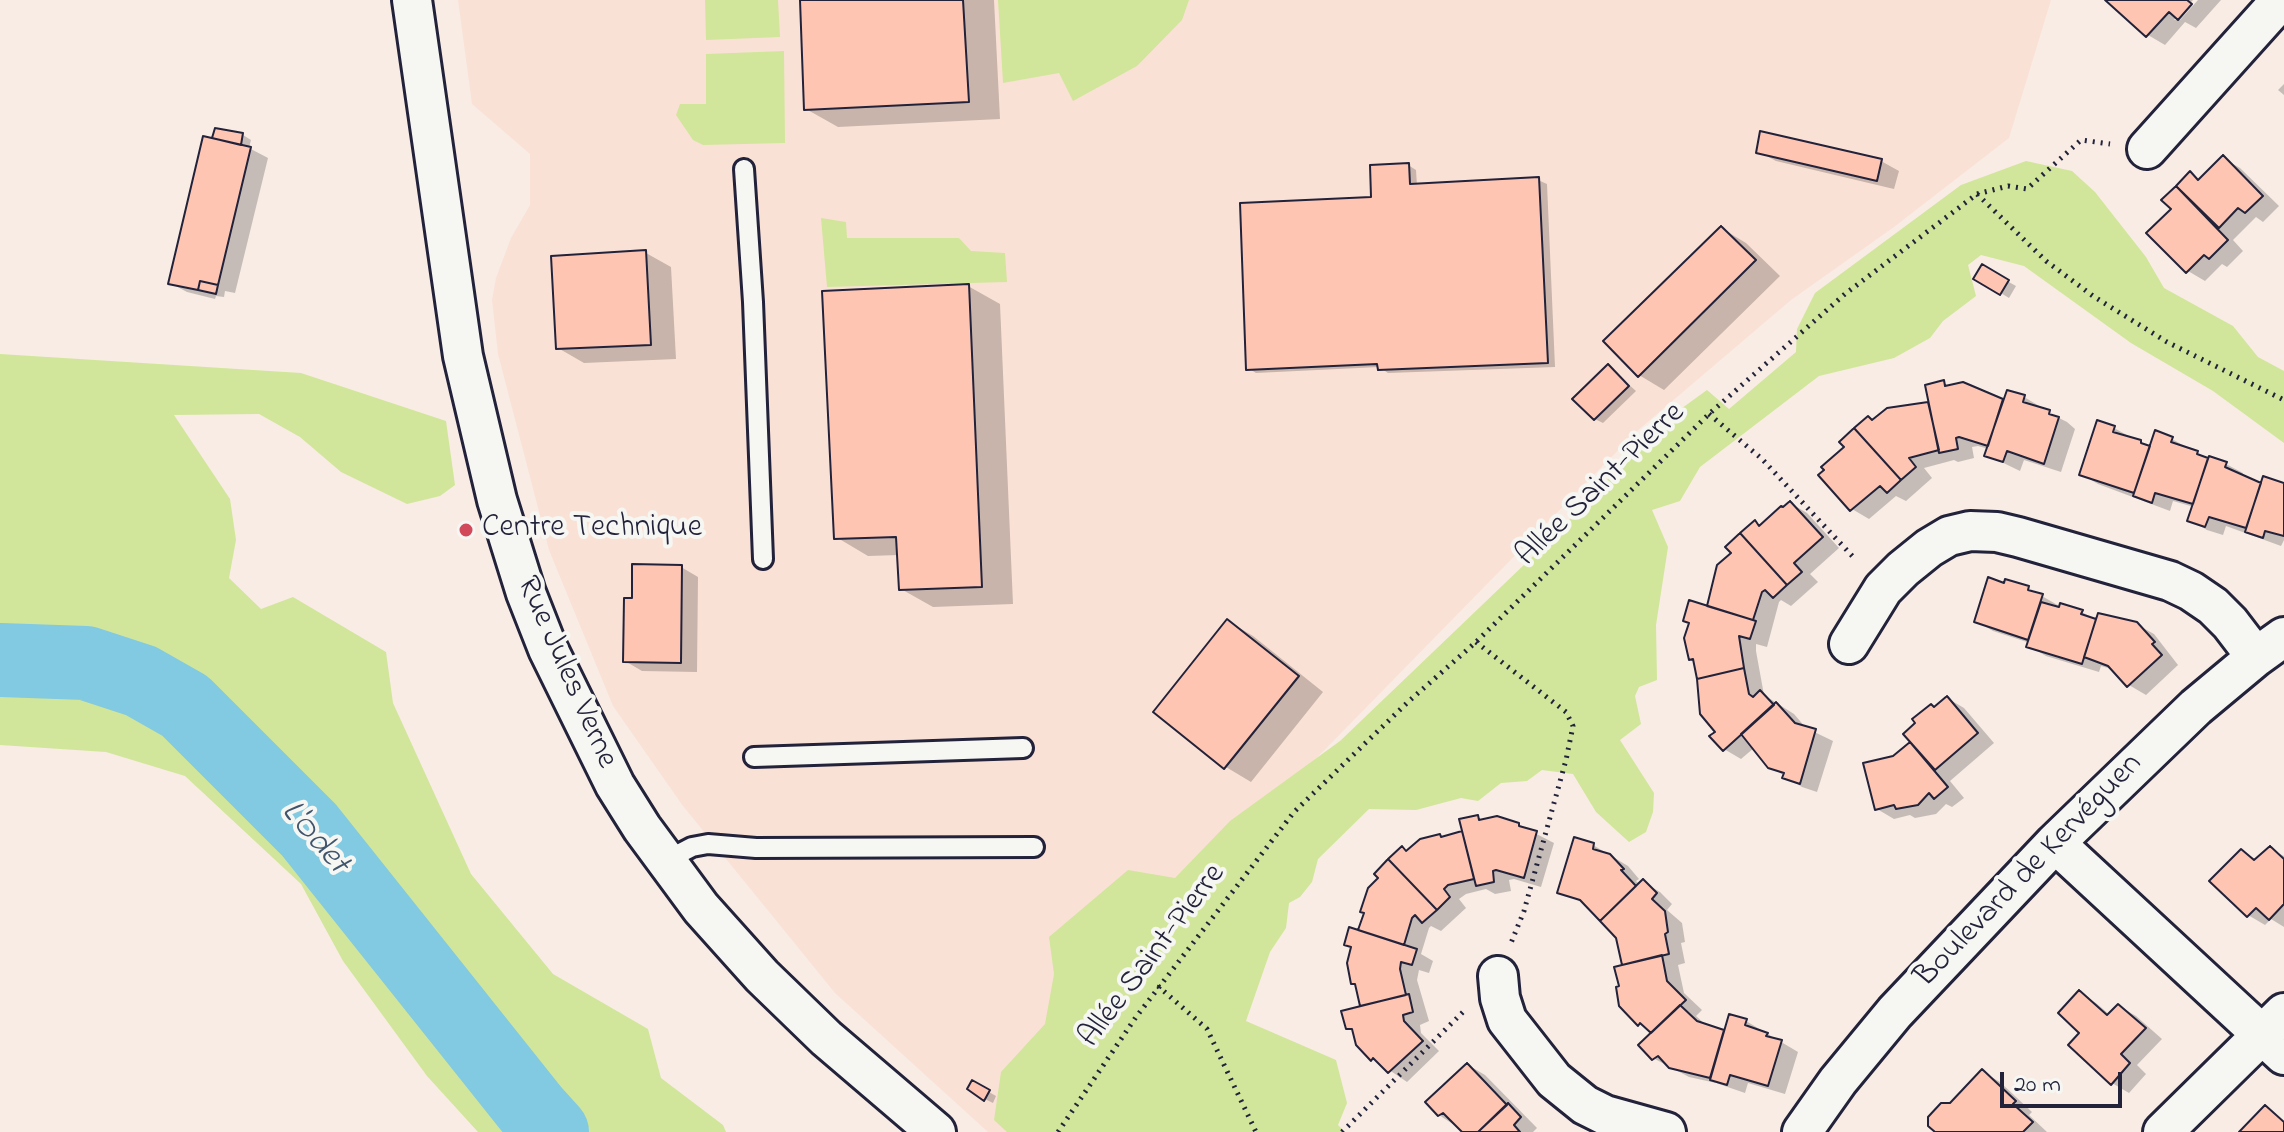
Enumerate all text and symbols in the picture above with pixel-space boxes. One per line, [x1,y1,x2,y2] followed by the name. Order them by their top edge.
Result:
[1509,396,1695,576] street label: Allée Saint-Pierre
[482,511,702,549] place label: Centre Technique
[457,521,475,539] marker: Centre Technique
[506,571,624,775] street label: Rue Jules Verne
[1908,747,2152,997] street label: Boulevard de Kervéguen
[270,794,356,884] water label: L'Odet
[1072,858,1236,1056] street label: Allée Saint-Pierre
[2004,1056,2126,1106] scale bar
[2014,1068,2061,1103] text: 20 m

